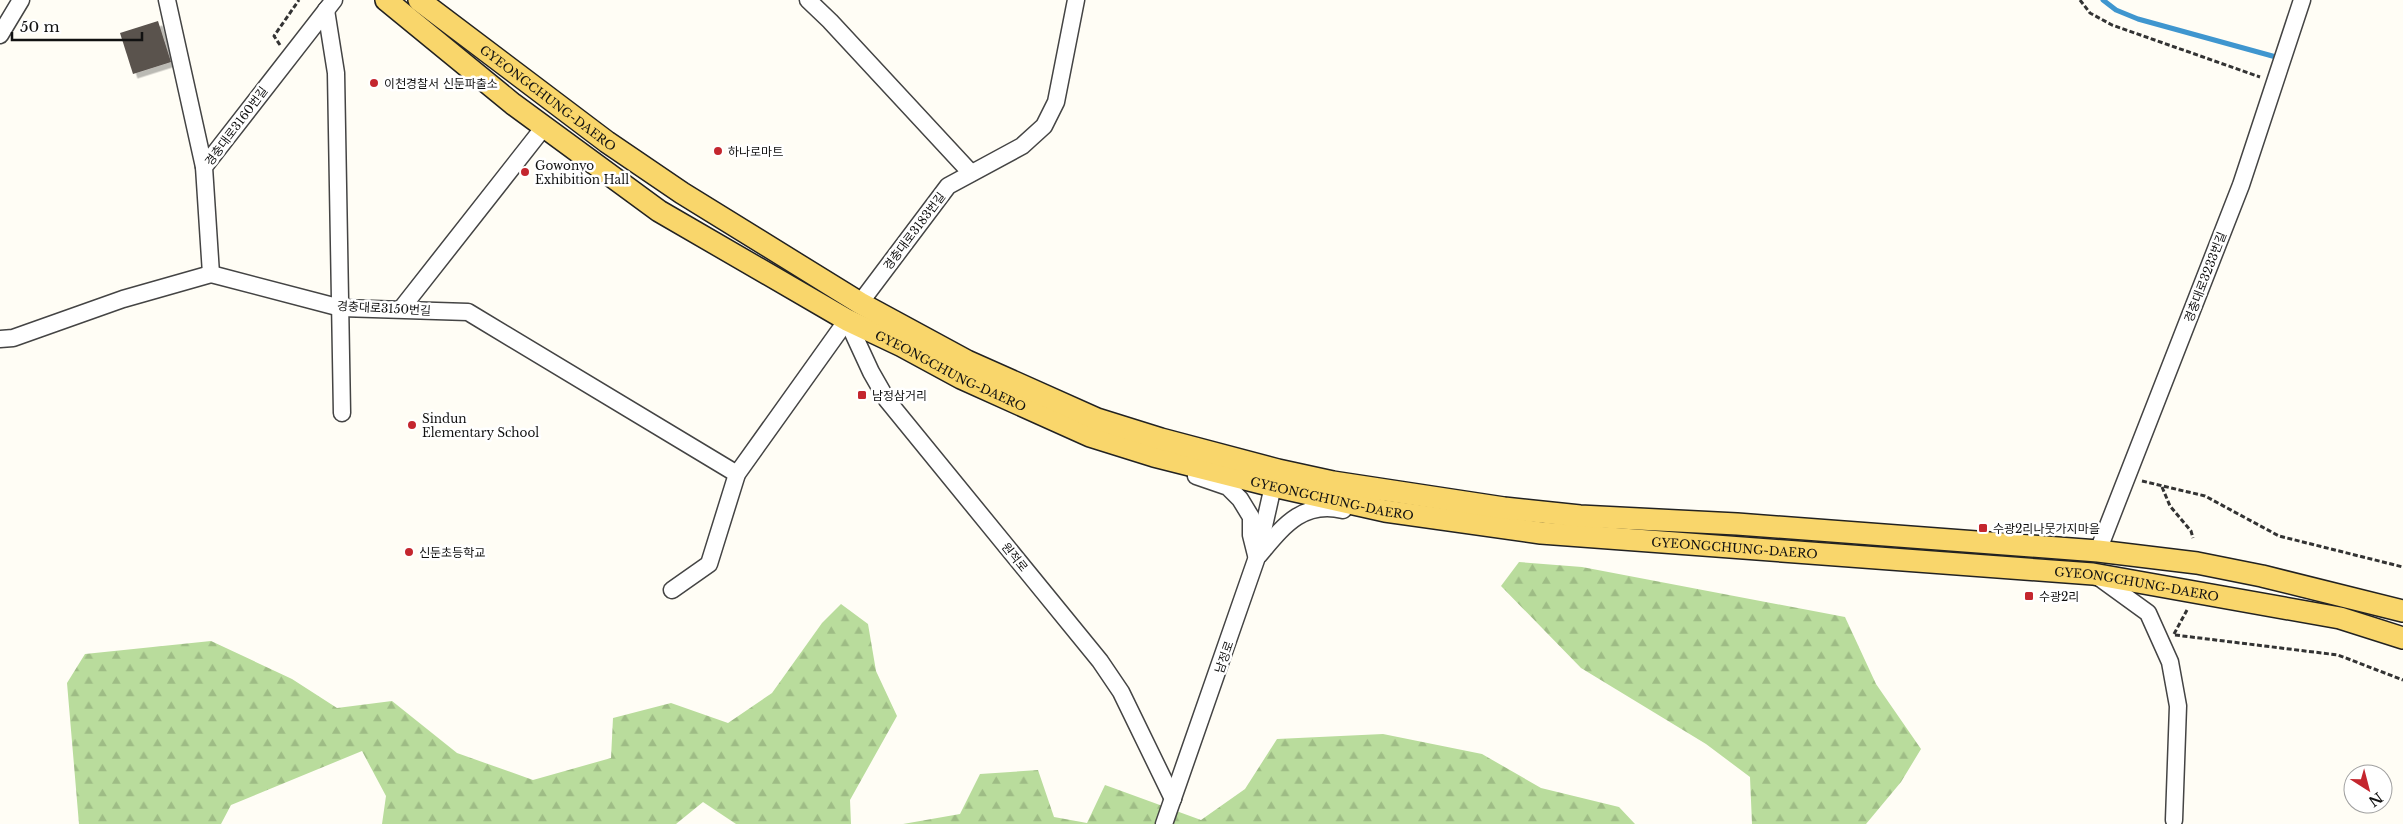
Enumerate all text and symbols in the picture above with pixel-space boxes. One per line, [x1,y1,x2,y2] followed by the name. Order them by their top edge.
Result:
[12,10,142,42] scale bar
[20,17,60,36] text: 50 m
[477,41,619,154] street label: GYEONGCHUNG-DAERO
[384,76,498,91] place label: 이천경찰서 신둔파출소
[368,77,380,89] marker: 이천경찰서 신둔파출소
[201,83,271,169] street label: 경충대로3160번길
[728,144,783,159] place label: 하나로마트
[712,145,724,157] marker: 하나로마트
[535,158,629,187] place label: Gowonyo Exhibition Hall
[519,166,531,178] marker: Gowonyo Exhibition Hall
[880,189,948,273] street label: 경충대로3183번길
[2181,230,2229,324] street label: 경충대로3233번길
[336,298,432,318] street label: 경충대로3150번길
[873,327,1029,414] street label: GYEONGCHUNG-DAERO
[872,388,927,403] place label: 남정삼거리
[856,389,868,401] marker: 남정삼거리
[422,411,539,440] place label: Sindun Elementary School
[406,419,418,431] marker: Sindun Elementary School
[1249,473,1415,522] street label: GYEONGCHUNG-DAERO
[1993,521,2100,536] place label: 수광2리나뭇가지마을
[1977,522,1989,534] marker: 수광2리나뭇가지마을
[1651,534,1818,561] street label: GYEONGCHUNG-DAERO
[999,539,1031,575] street label: 원적로
[419,545,485,560] place label: 신둔초등학교
[403,546,415,558] marker: 신둔초등학교
[2054,564,2220,604] street label: GYEONGCHUNG-DAERO
[2039,589,2080,604] place label: 수광2리
[2023,590,2035,602] marker: 수광2리
[1212,639,1236,675] street label: 남정로
[2343,764,2393,814] north arrow
[2365,788,2386,811] text: N

